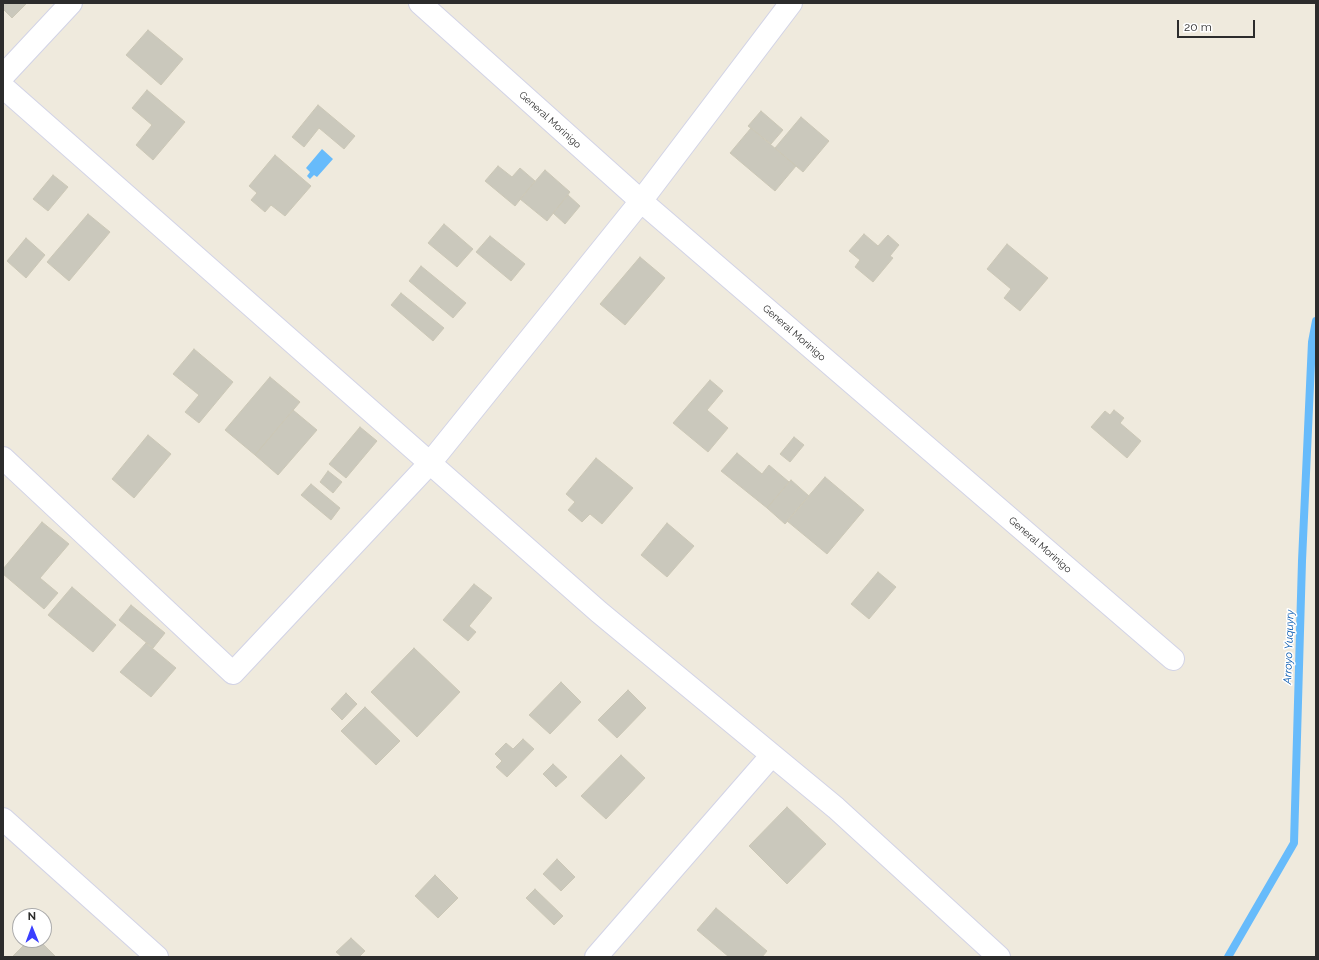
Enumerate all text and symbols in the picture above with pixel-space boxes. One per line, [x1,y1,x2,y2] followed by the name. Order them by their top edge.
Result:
[1179,12,1257,38] scale bar
[1184,20,1212,34] text: 20 m
[516,89,584,151] street label: General Morinigo
[760,302,828,364] street label: General Morinigo
[1006,514,1074,576] street label: General Morinigo
[1281,610,1297,684] water label: Arroyo Yuquyry
[12,908,52,948] north arrow
[27,910,36,923] text: N

